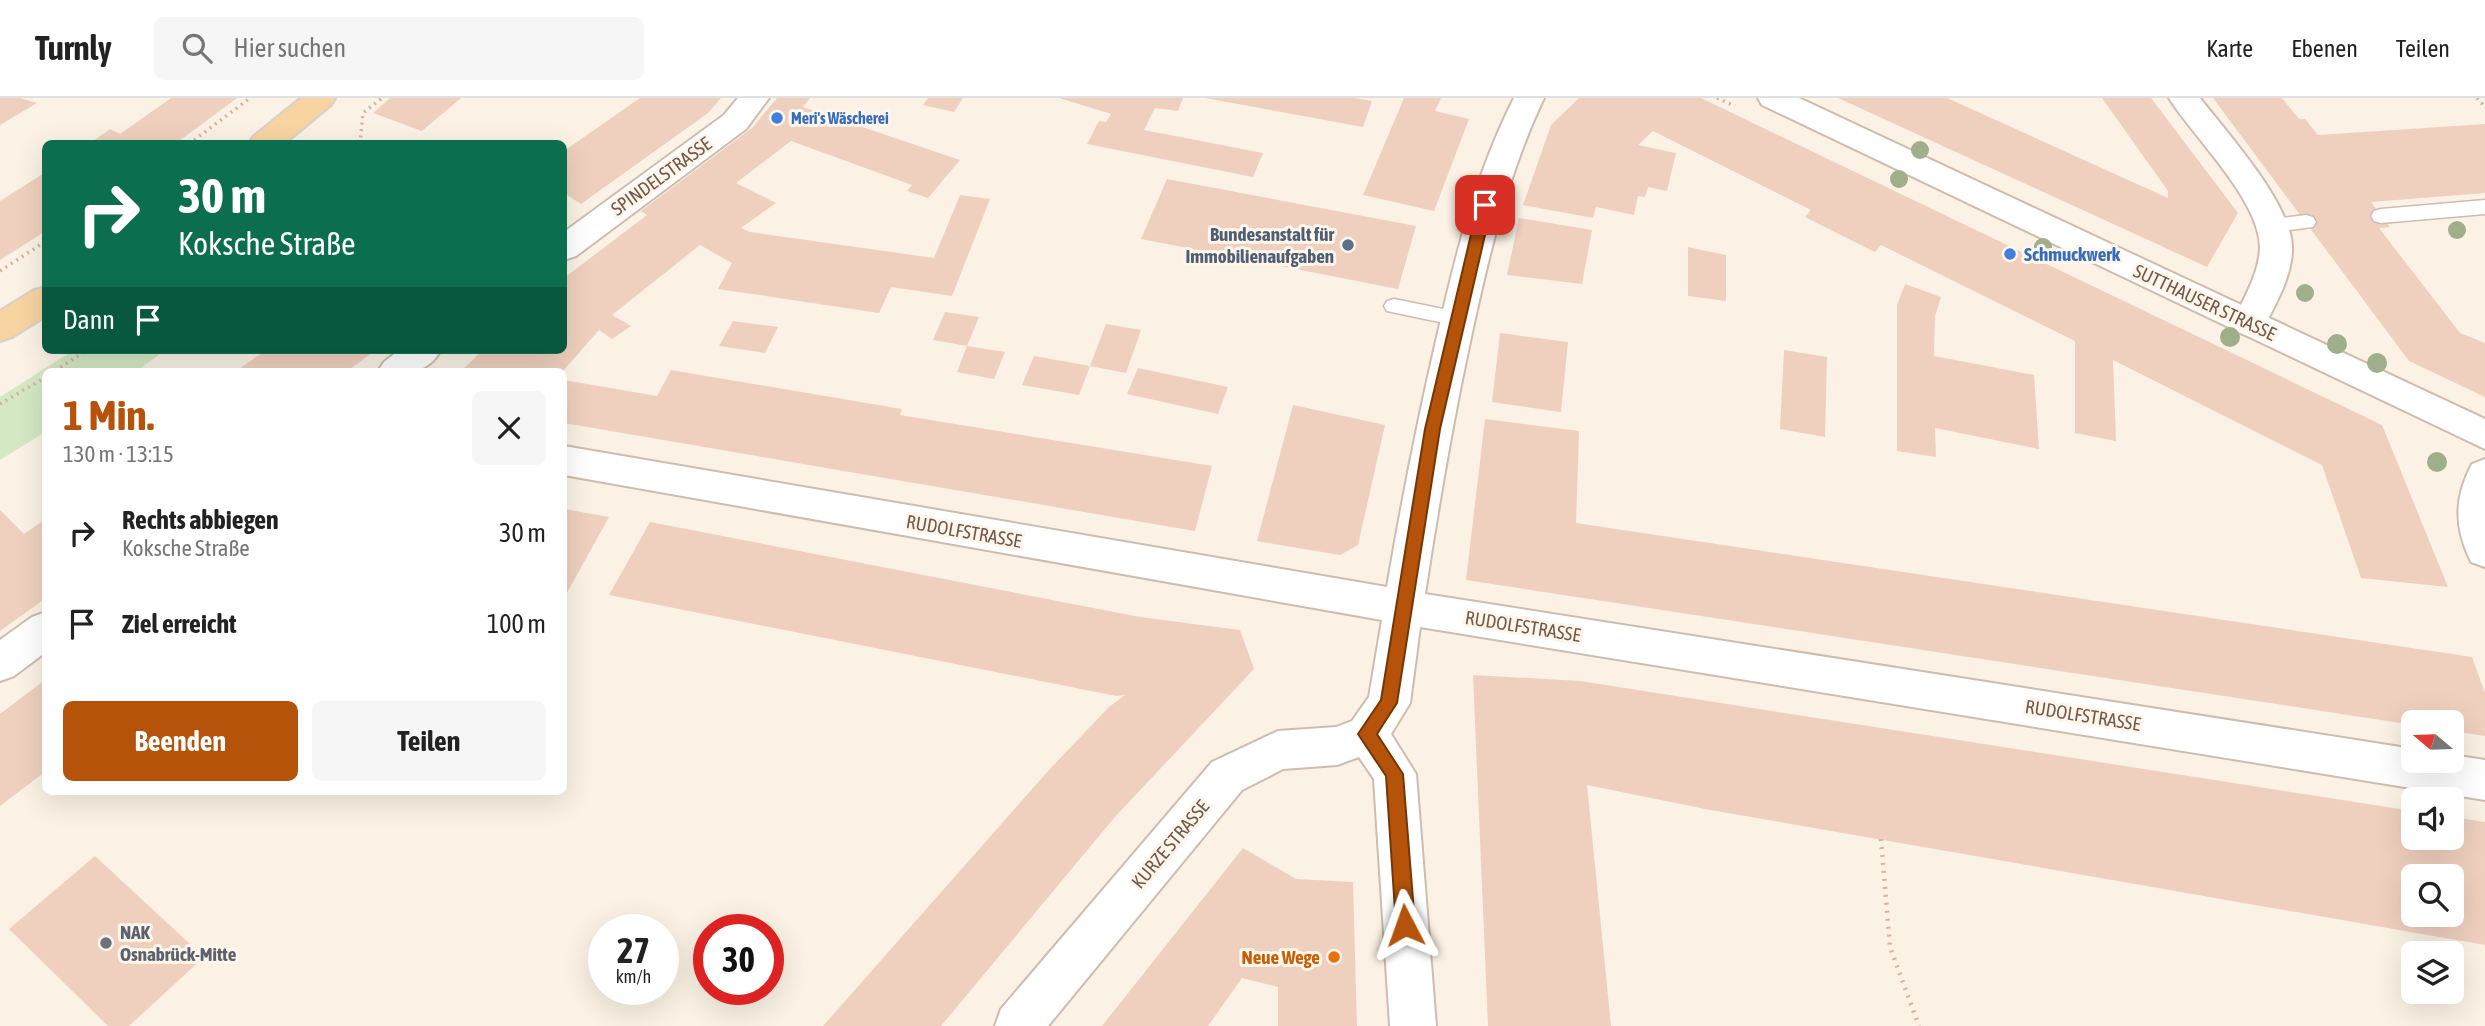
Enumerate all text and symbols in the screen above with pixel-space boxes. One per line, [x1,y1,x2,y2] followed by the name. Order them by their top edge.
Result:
[154,17,644,80] search box
[35,29,112,67] text: Turnly
[178,29,216,67] icon: search
[234,33,346,63] text: Hier suchen
[2206,35,2253,62] text: Karte
[2291,35,2358,62] text: Ebenen
[2396,35,2450,62] text: Teilen
[791,109,889,127] place label: Meri's Wäscherei
[769,110,785,126] marker: Meri's Wäscherei
[607,132,715,220] street label: SPINDELSTRASSE
[178,167,266,223] text: 30 m
[63,168,154,259] icon: right
[1455,175,1515,235] pin
[1466,186,1504,224] icon: arrive
[1186,223,1334,267] place label: Bundesanstalt für Immobilienaufgaben
[178,225,356,262] text: Koksche Straße
[1340,237,1356,253] marker: Bundesanstalt für Immobilienaufgaben
[2024,243,2121,265] place label: Schmuckwerk
[2002,246,2018,262] marker: Schmuckwerk
[2130,259,2280,345] street label: SUTTHAUSER STRASSE
[129,301,167,339] icon: arrive
[63,305,115,335] text: Dann
[63,391,154,439] text: 1 Min.
[472,391,546,465] button: close
[63,441,174,467] text: 130 m · 13:15
[122,505,279,535] text: Rechts abbiegen
[905,510,1023,552] street label: RUDOLFSTRASSE
[63,514,101,552] icon: right
[499,518,546,548] text: 30 m
[122,535,250,561] text: Koksche Straße
[63,605,101,643] icon: arrive
[1464,606,1582,646] street label: RUDOLFSTRASSE
[122,609,237,639] text: Ziel erreicht
[487,609,546,639] text: 100 m
[2024,695,2142,735] street label: RUDOLFSTRASSE
[63,701,298,781] button: Beenden
[312,701,546,781] button: Teilen
[2401,710,2464,774] north arrow
[2401,710,2464,1004] map controls
[2401,787,2464,850] button: sound
[1127,795,1213,893] street label: KURZE STRASSE
[2401,864,2464,927] button: search
[1368,888,1442,962] position arrow
[693,914,784,1005] speed limit sign: 30
[120,921,237,965] place label: NAK Osnabrück-Mitte
[617,930,650,970] text: 27
[98,935,114,951] marker: NAK Osnabrück-Mitte
[2401,941,2464,1004] button: layers
[1242,946,1320,968] place label: Neue Wege
[1326,949,1342,965] marker: Neue Wege
[616,966,651,987] text: km/h

